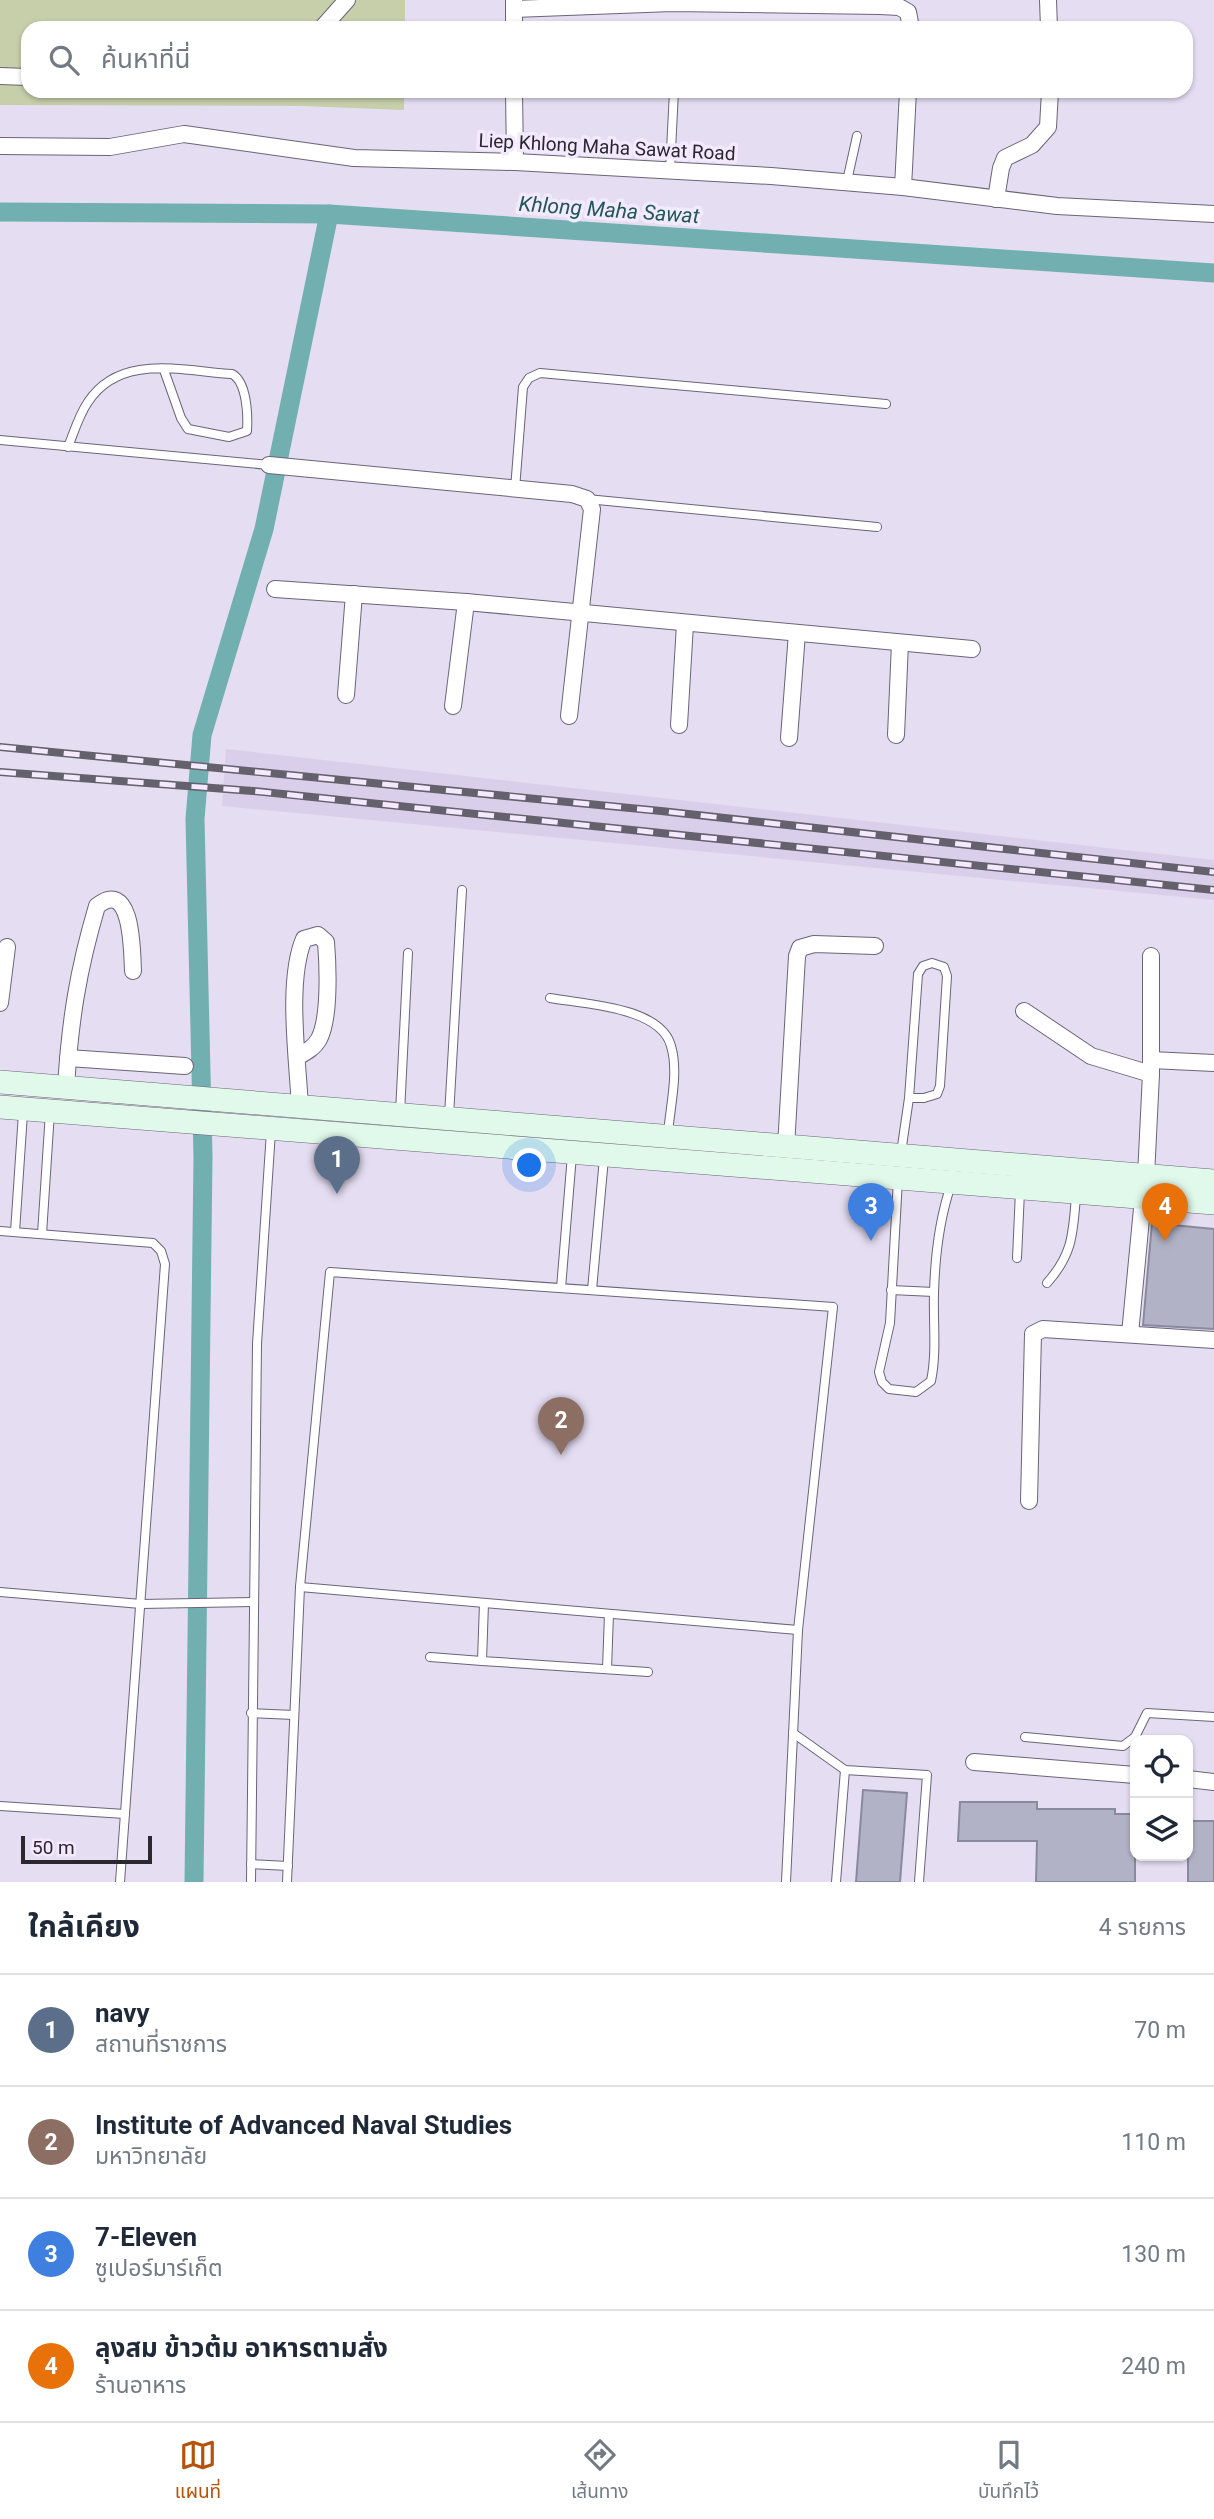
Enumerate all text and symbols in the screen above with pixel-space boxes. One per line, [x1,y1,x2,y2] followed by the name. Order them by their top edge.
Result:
[21,21,1193,98] search box
[45,41,83,79] icon: search
[101,44,191,74] text: ค้นหาที่นี่
[478,129,736,165] street label: Liep Khlong Maha Sawat Road
[518,192,700,228] water label: Khlong Maha Sawat
[314,1136,360,1194] pin: 1
[512,1148,546,1182] your location
[848,1183,894,1241] pin: 3
[1142,1183,1188,1241] pin: 4
[538,1397,584,1455] pin: 2
[1130,1735,1193,1861] map controls
[1130,1735,1193,1798] button: locate
[1130,1798,1193,1861] button: layers
[21,1833,152,1865] scale bar
[32,1836,75,1859] text: 50 m
[28,1909,140,1944] text: ใกล้เคียง
[1099,1914,1186,1941] text: 4 รายการ
[95,1998,150,2028] text: navy
[44,2017,58,2044] text: 1
[1134,2017,1186,2044] text: 70 m
[95,2031,227,2058] text: สถานที่ราชการ
[95,2110,512,2140] text: Institute of Advanced Naval Studies
[44,2129,58,2156] text: 2
[1121,2129,1186,2156] text: 110 m
[95,2143,207,2170] text: มหาวิทยาลัย
[95,2222,197,2252] text: 7-Eleven
[44,2241,58,2268] text: 3
[1121,2241,1186,2268] text: 130 m
[95,2255,223,2282] text: ซูเปอร์มาร์เก็ต
[95,2333,388,2363] text: ลุงสม ข้าวต้ม อาหารตามสั่ง
[44,2353,58,2380] text: 4
[1121,2353,1186,2380] text: 240 m
[95,2372,186,2399] text: ร้านอาหาร
[175,2436,221,2507] tab: แผนที่
[571,2436,628,2507] tab: เส้นทาง
[978,2436,1039,2507] tab: บันทึกไว้

